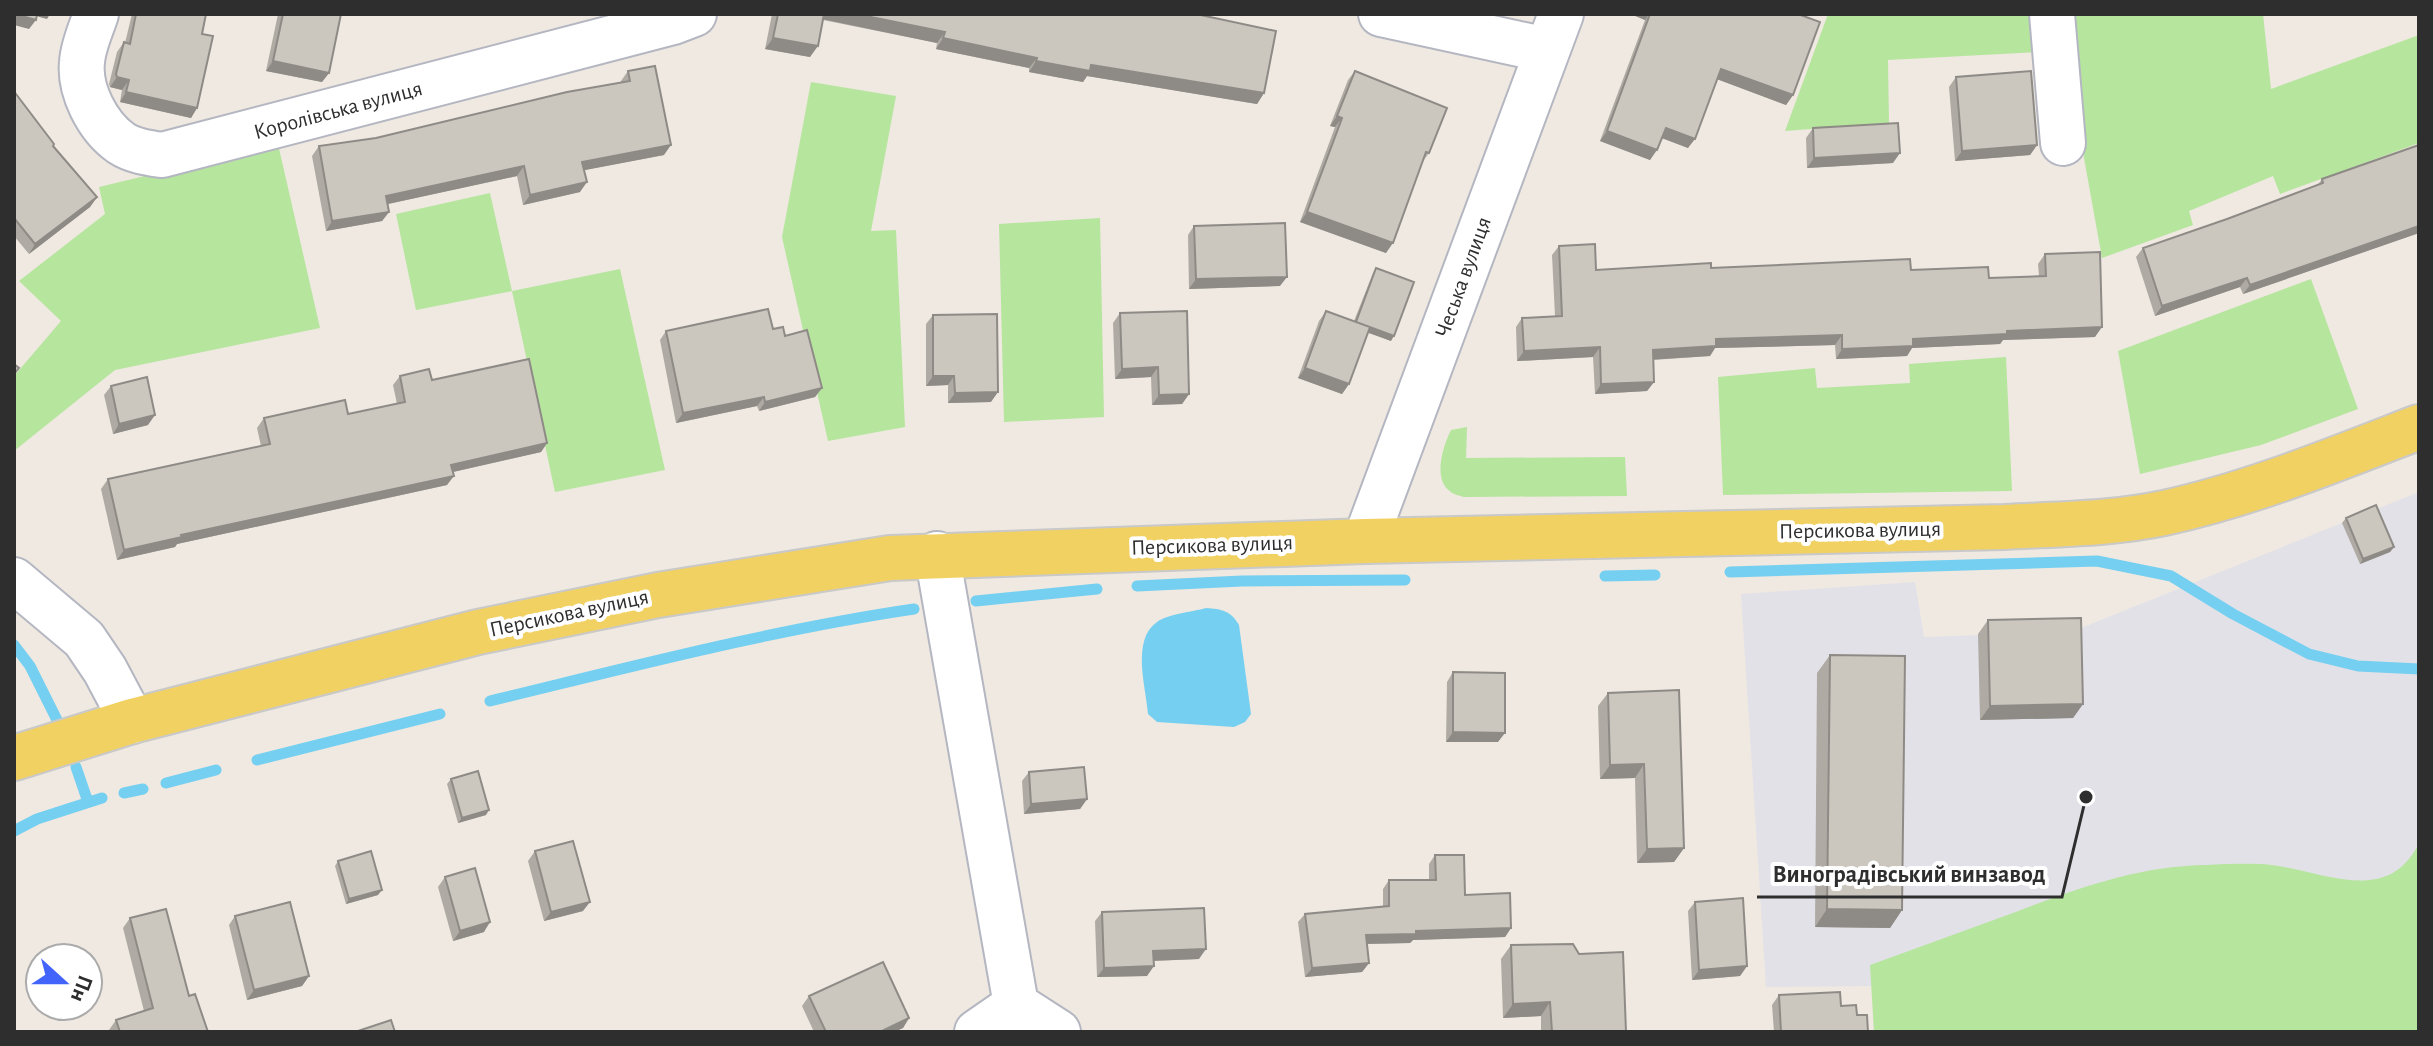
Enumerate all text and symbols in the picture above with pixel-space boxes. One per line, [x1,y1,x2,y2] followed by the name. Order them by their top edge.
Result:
[251,77,425,143] street label: Королівська вулиця
[1431,214,1495,340] street label: Чеська вулиця
[1779,518,1941,542] street label: Персикова вулиця
[1131,531,1293,559] street label: Персикова вулиця
[487,585,651,641] street label: Персикова вулиця
[1757,849,2062,897] callout: Виноградівський винзавод
[1773,863,2045,887] text: Виноградівський винзавод
[24,942,104,1022] north arrow
[67,972,97,1005] text: Пн

